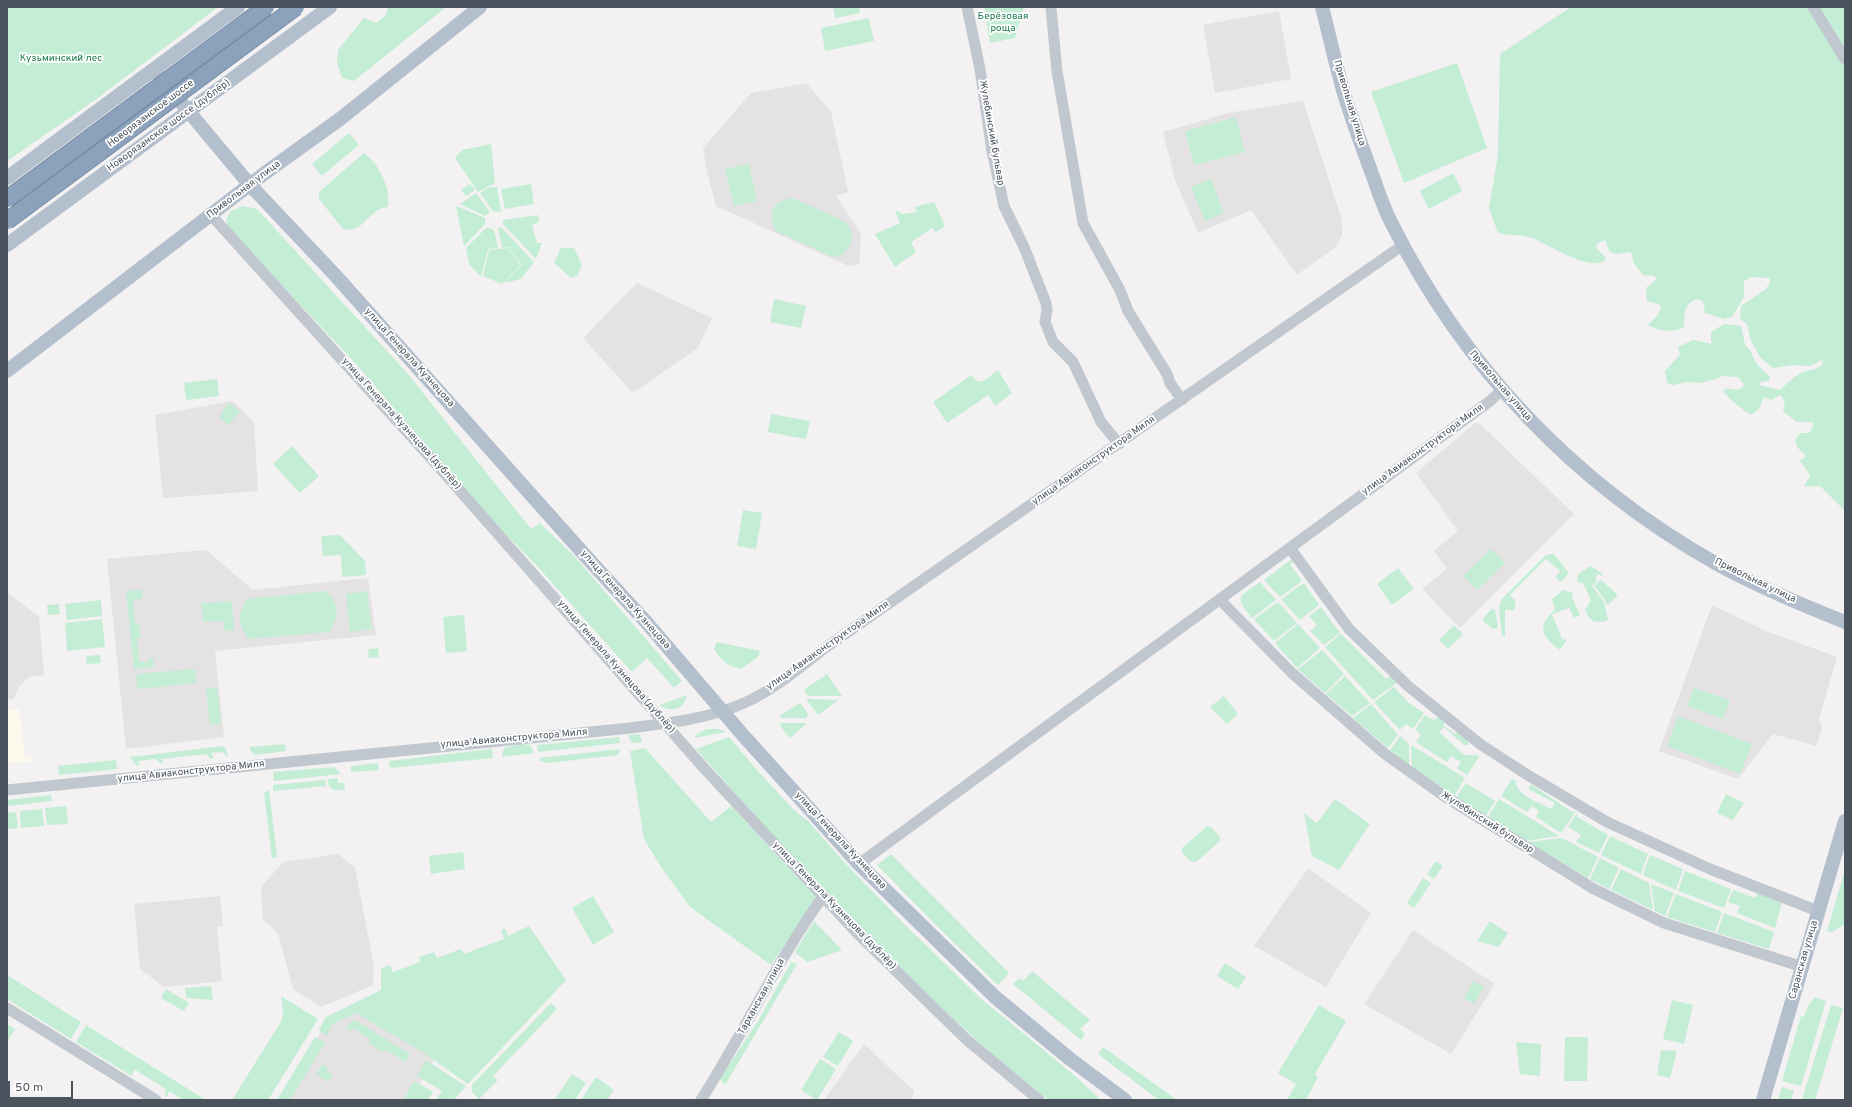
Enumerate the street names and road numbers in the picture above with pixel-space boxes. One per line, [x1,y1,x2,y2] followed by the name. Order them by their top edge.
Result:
[1330,59,1368,147] street label: Привольная улица
[105,77,233,175] street label: Новорязанское шоссе (дублёр)
[105,78,197,150] street label: Новорязанское шоссе
[976,79,1006,187] street label: Жулебинский бульвар
[205,158,283,222] street label: Привольная улица
[362,306,456,410] street label: улица Генерала Кузнецова
[1466,348,1534,424] street label: Привольная улица
[339,356,463,492] street label: улица Генерала Кузнецова (дублёр)
[1360,402,1486,498] street label: улица Авиаконструктора Миля
[1030,414,1158,508] street label: улица Авиаконструктора Миля
[578,548,672,652] street label: улица Генерала Кузнецова
[1712,556,1798,606] street label: Привольная улица
[555,598,677,736] street label: улица Генерала Кузнецова (дублёр)
[764,599,892,693] street label: улица Авиаконструктора Миля
[440,727,588,751] street label: улица Авиаконструктора Миля
[117,758,265,786] street label: улица Авиаконструктора Миля
[792,790,888,892] street label: улица Генерала Кузнецова
[1438,790,1536,856] street label: Жулебинский бульвар
[770,840,898,972] street label: улица Генерала Кузнецова (дублёр)
[1787,919,1821,1001] street label: Саранская улица
[736,957,788,1037] street label: Тарханская улица

